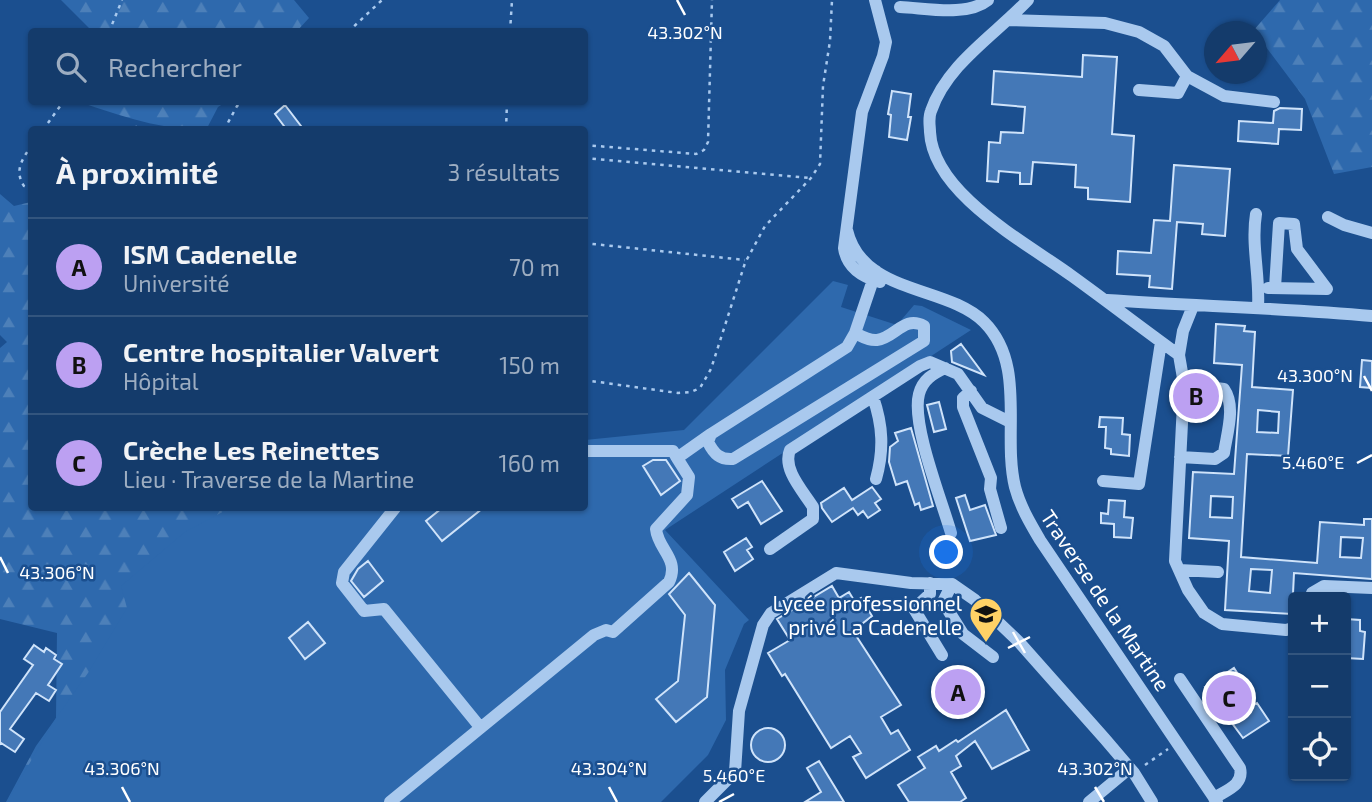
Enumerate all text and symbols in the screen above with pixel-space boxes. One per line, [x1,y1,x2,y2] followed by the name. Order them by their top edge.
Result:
[647,21,723,43] text: 43.302°N
[1204,21,1267,84] north arrow
[28,28,588,105] search box
[52,48,90,86] icon: search
[108,51,242,82] text: Rechercher
[56,154,218,190] text: À proximité
[448,158,560,186] text: 3 résultats
[123,238,298,269] text: ISM Cadenelle
[71,253,87,281] text: A
[509,253,560,281] text: 70 m
[123,269,230,297] text: Université
[123,336,439,367] text: Centre hospitalier Valvert
[72,351,86,379] text: B
[499,351,560,379] text: 150 m
[1277,364,1353,386] text: 43.300°N
[123,367,199,395] text: Hôpital
[1173,370,1219,422] pin: B
[123,434,380,465] text: Crèche Les Reinettes
[72,449,86,477] text: C
[499,449,560,477] text: 160 m
[1282,451,1344,473] text: 5.460°E
[123,465,414,493] text: Lieu · Traverse de la Martine
[1036,505,1176,695] street label: Traverse de la Martine
[929,535,963,569] your location
[19,561,95,583] text: 43.306°N
[773,590,963,639] place label: Lycée professionnel privé La Cadenelle
[1288,592,1351,781] map controls
[1288,592,1351,655] button: +
[967,595,1005,644] school or university icon: Lycée professionnel privé La Cadenelle
[1288,655,1351,718] button: −
[935,666,981,718] pin: A
[1206,672,1252,724] pin: C
[1288,718,1351,781] button: locate
[84,757,160,779] text: 43.306°N
[571,757,647,779] text: 43.304°N
[1057,757,1133,779] text: 43.302°N
[703,764,765,786] text: 5.460°E

